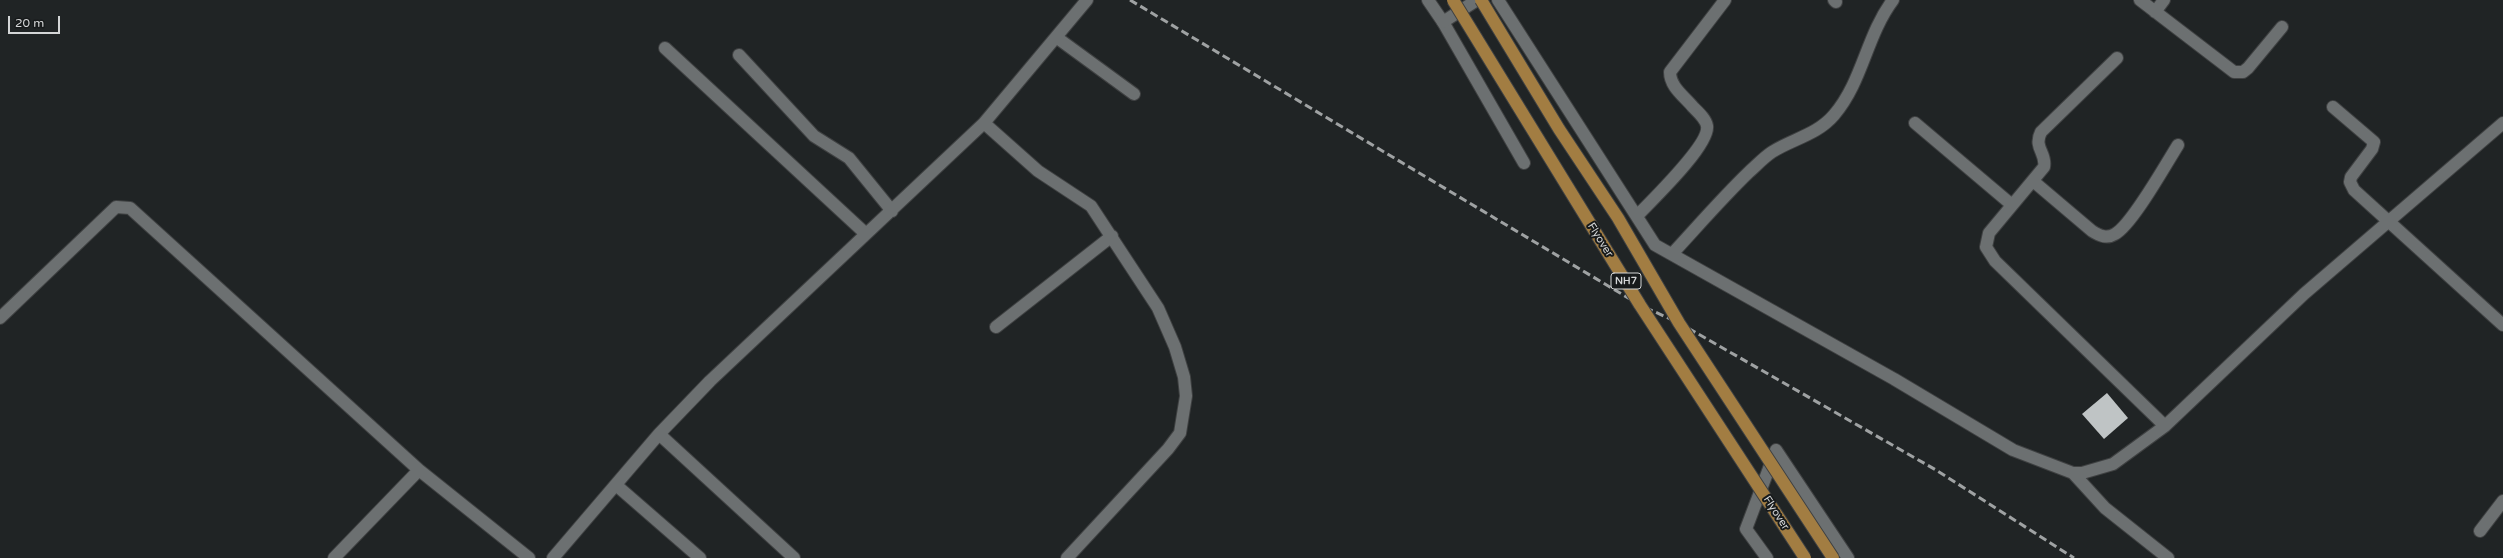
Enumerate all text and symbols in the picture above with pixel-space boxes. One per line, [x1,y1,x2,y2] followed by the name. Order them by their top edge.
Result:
[10,8,62,34] scale bar
[15,16,44,30] text: 20 m
[1584,220,1616,260] street label: Flyover
[1611,273,1641,289] road number: NH7
[1760,493,1792,533] street label: Flyover

